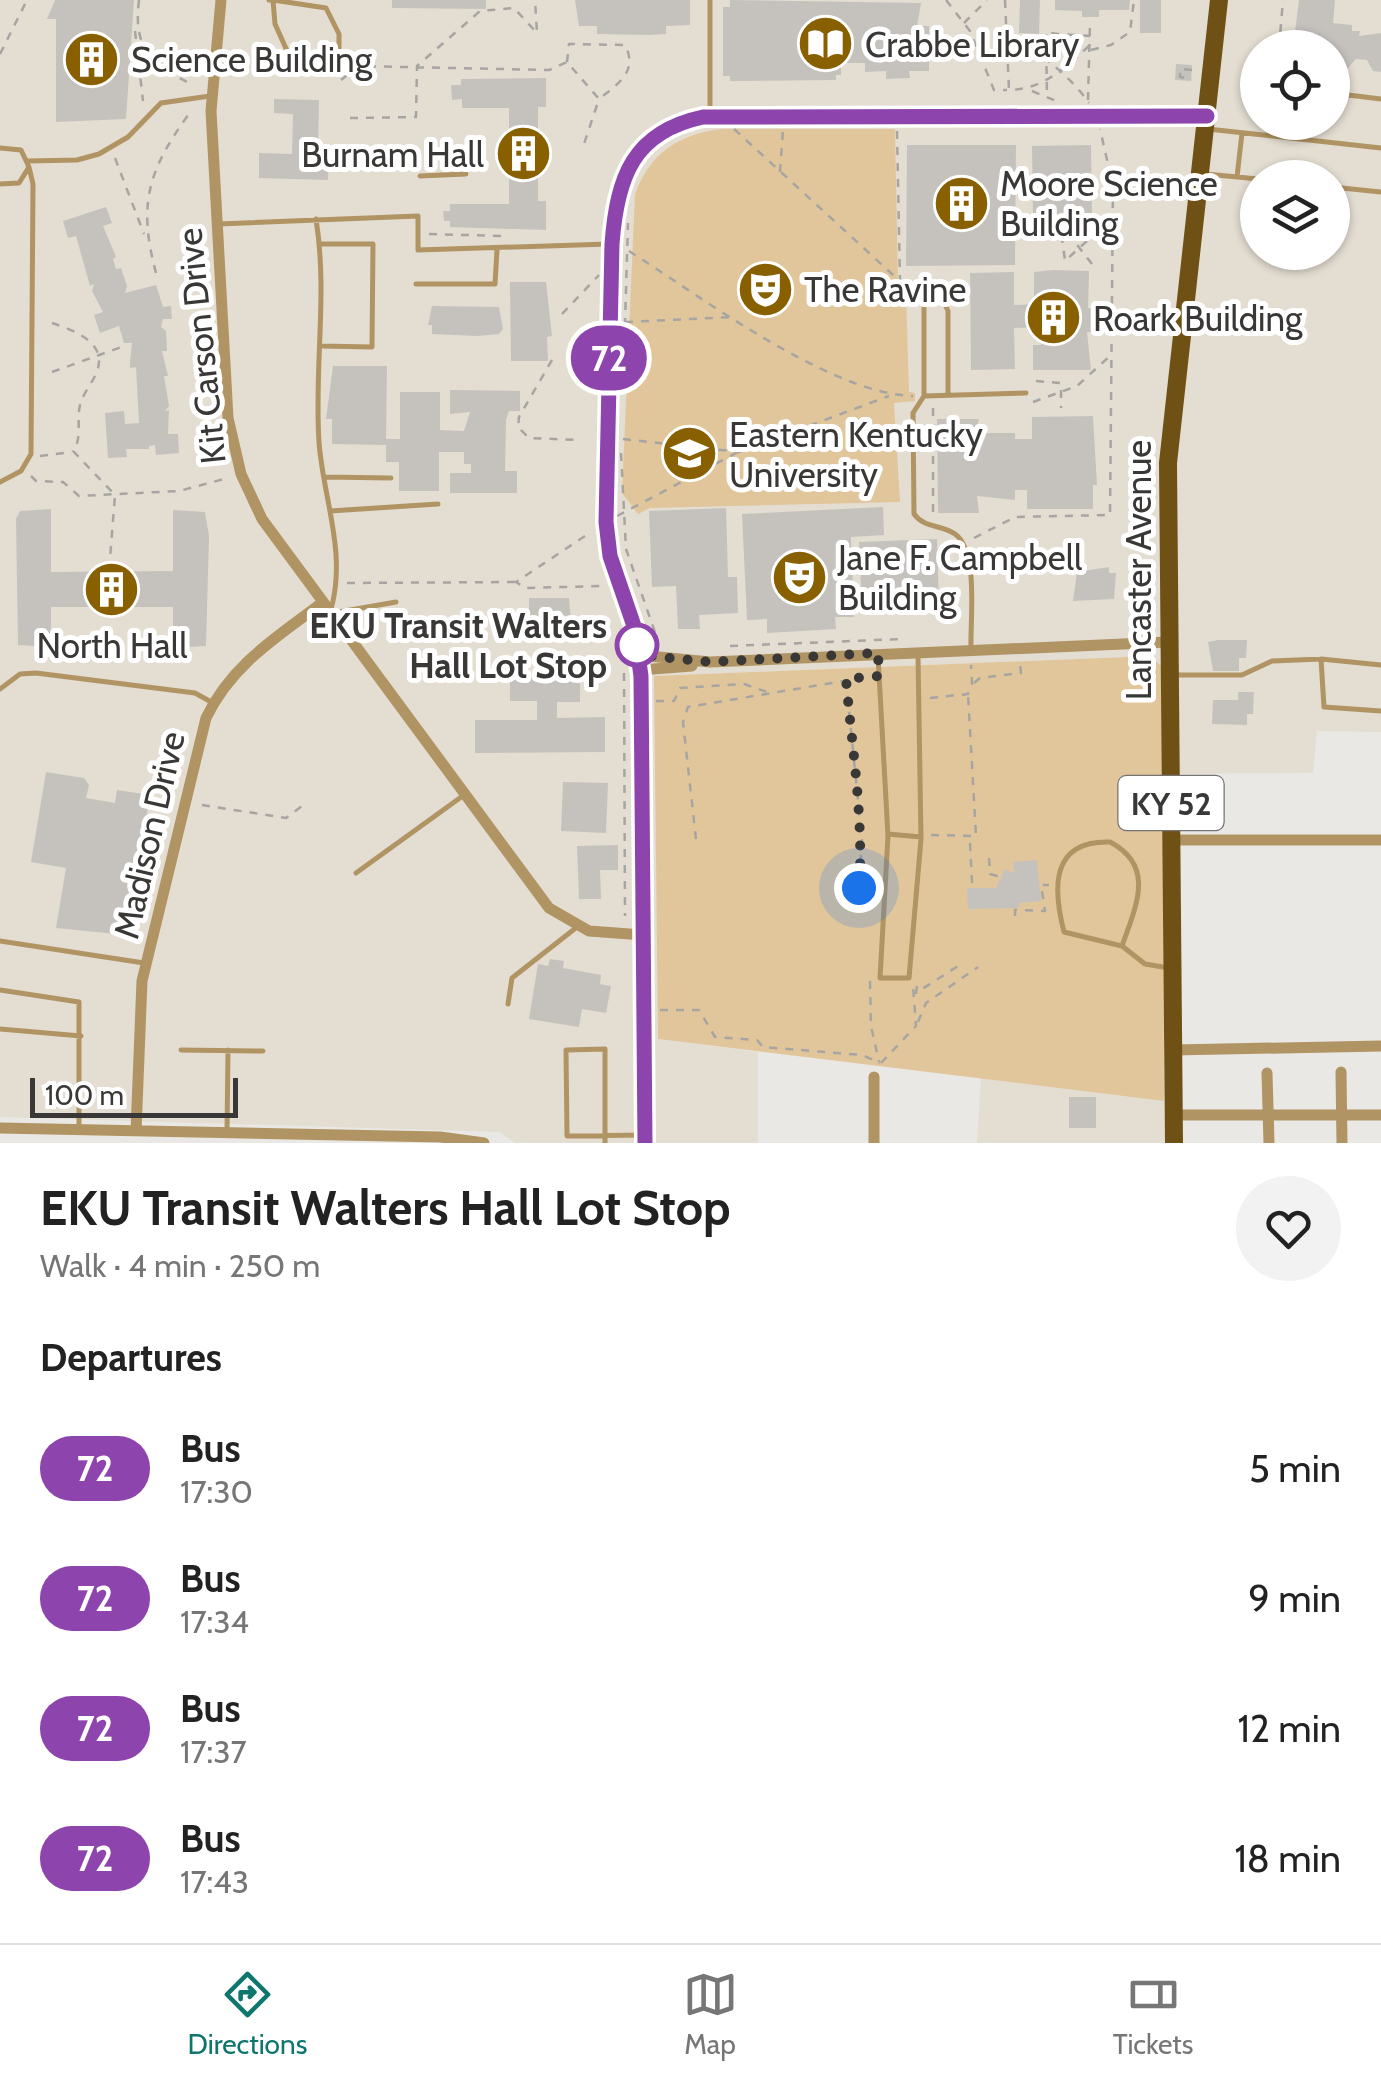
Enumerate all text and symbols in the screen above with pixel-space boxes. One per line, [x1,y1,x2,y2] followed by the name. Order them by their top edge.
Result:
[796,14,856,74] library icon: Crabbe Library
[865,23,1080,66] place label: Crabbe Library
[62,29,122,89] building icon: Science Building
[1240,30,1350,270] map controls
[1240,30,1350,140] button: locate
[131,38,373,81] place label: Science Building
[493,124,553,184] building icon: Burnam Hall
[301,133,485,176] place label: Burnam Hall
[1240,160,1350,270] button: layers
[1000,162,1218,245] place label: Moore Science Building
[931,173,991,233] building icon: Moore Science Building
[167,226,235,466] street label: Kit Carson Drive
[735,259,795,319] theatre icon: The Ravine
[804,268,966,311] place label: The Ravine
[1024,288,1084,348] building icon: Roark Building
[1093,297,1303,340] place label: Roark Building
[564,326,654,390] line badge: 72
[591,337,627,380] text: 72
[729,413,983,496] place label: Eastern Kentucky University
[660,424,720,484] school or university icon: Eastern Kentucky University
[1117,440,1160,700] street label: Lancaster Avenue
[837,536,1083,619] place label: Jane F. Campbell Building
[769,547,829,607] theatre icon: Jane F. Campbell Building
[82,559,142,619] building icon: North Hall
[309,604,607,687] place label: EKU Transit Walters Hall Lot Stop
[37,624,188,667] place label: North Hall
[616,624,658,666] marker: EKU Transit Walters Hall Lot Stop
[104,727,194,943] street label: Madison Drive
[1118,776,1224,830] road number: KY 52
[834,863,884,913] your location
[30,1073,238,1118] scale bar
[45,1078,124,1112] text: 100 m
[1236,1176,1341,1281] button: heart
[40,1179,730,1237] text: EKU Transit Walters Hall Lot Stop
[40,1246,320,1285] text: Walk · 4 min · 250 m
[40,1334,222,1381] text: Departures
[180,1425,241,1472] text: Bus
[1249,1445,1341,1492] text: 5 min
[77,1447,113,1490] text: 72
[180,1472,253,1511] text: 17:30
[180,1555,241,1602] text: Bus
[1248,1575,1341,1622] text: 9 min
[77,1577,113,1620] text: 72
[180,1602,249,1641] text: 17:34
[180,1685,241,1732] text: Bus
[1238,1705,1341,1752] text: 12 min
[77,1707,113,1750] text: 72
[180,1732,247,1771] text: 17:37
[180,1815,241,1862] text: Bus
[1234,1835,1341,1882] text: 18 min
[77,1837,113,1880] text: 72
[180,1862,249,1901] text: 17:43
[188,1967,307,2061] tab: Directions
[683,1967,738,2061] tab: Map
[1113,1967,1193,2061] tab: Tickets

